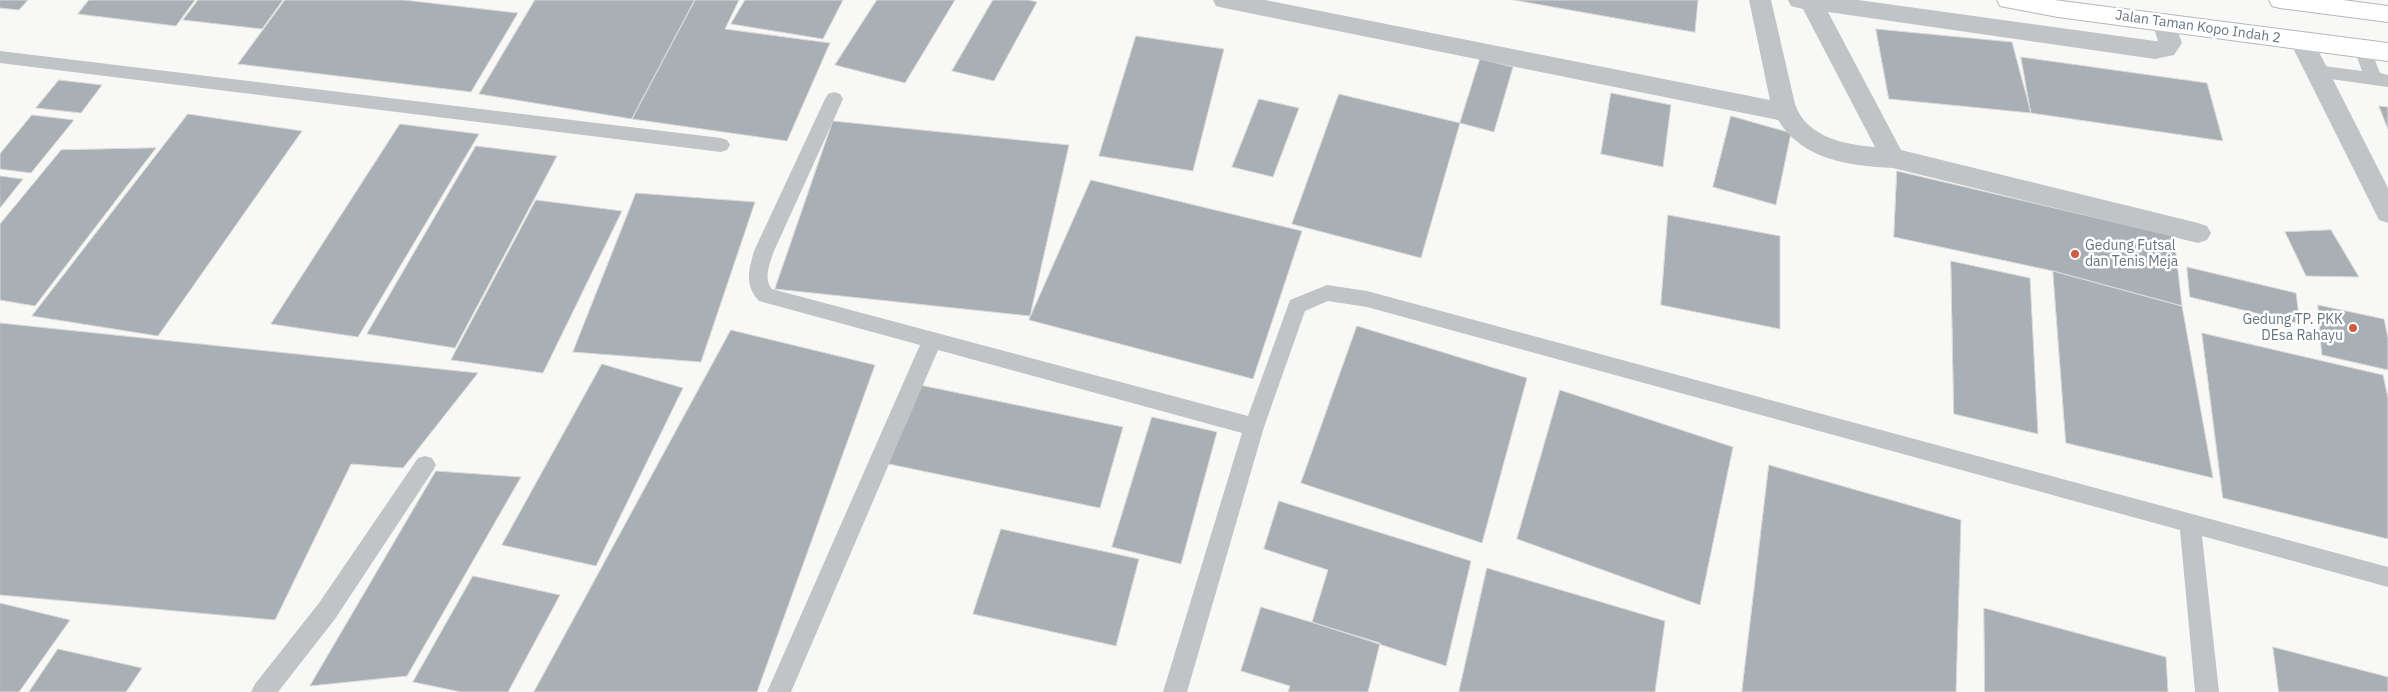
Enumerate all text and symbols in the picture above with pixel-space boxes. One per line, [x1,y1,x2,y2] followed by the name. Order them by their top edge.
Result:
[2114,7,2282,47] street label: Jalan Taman Kopo Indah 2
[2085,238,2178,270] place label: Gedung Futsal dan Tenis Meja
[2069,248,2081,260] marker: Gedung Futsal dan Tenis Meja
[2242,312,2343,344] place label: Gedung TP. PKK DEsa Rahayu
[2347,322,2359,334] marker: Gedung TP. PKK DEsa Rahayu

